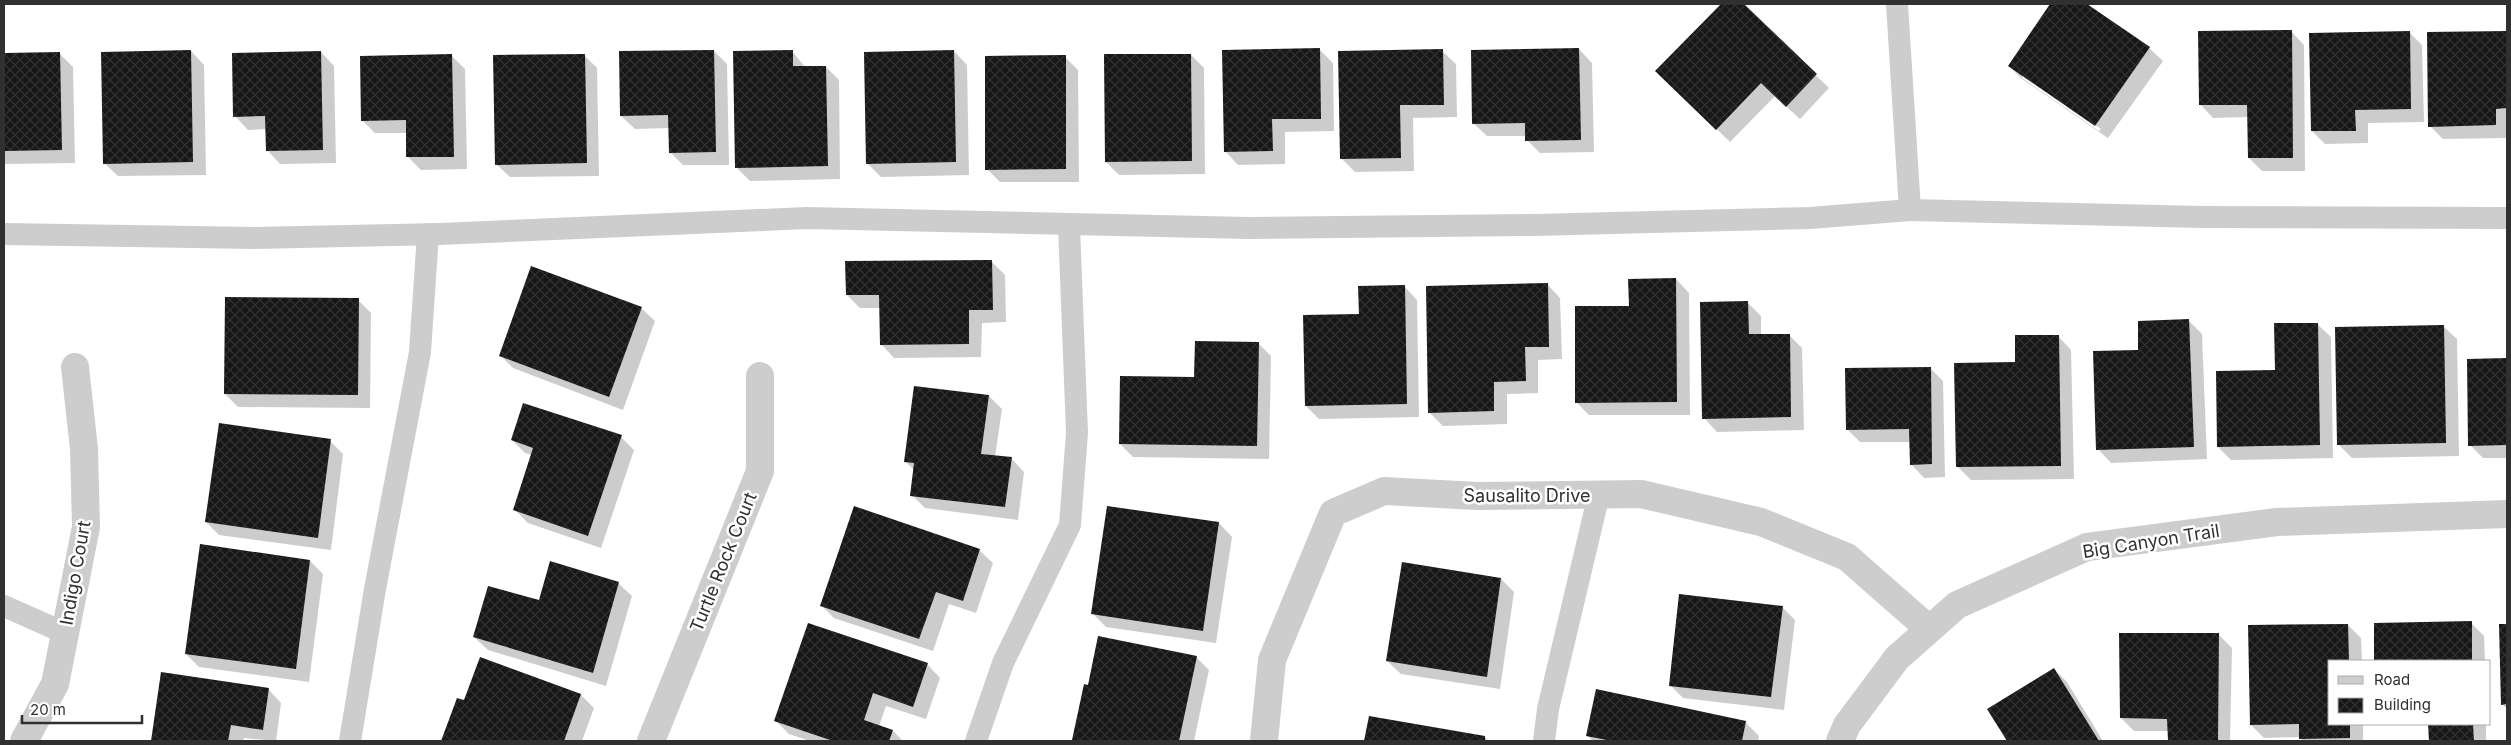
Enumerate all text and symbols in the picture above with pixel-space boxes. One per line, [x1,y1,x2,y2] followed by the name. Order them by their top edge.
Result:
[1464,485,1590,506] street label: Sausalito Drive
[685,489,761,635] street label: Turtle Rock Court
[56,519,94,627] street label: Indigo Court
[2081,520,2221,562] street label: Big Canyon Trail
[2328,660,2491,725] legend
[2374,670,2410,689] text: Road
[22,692,142,724] scale bar
[2374,695,2431,714] text: Building
[30,700,66,719] text: 20 m

